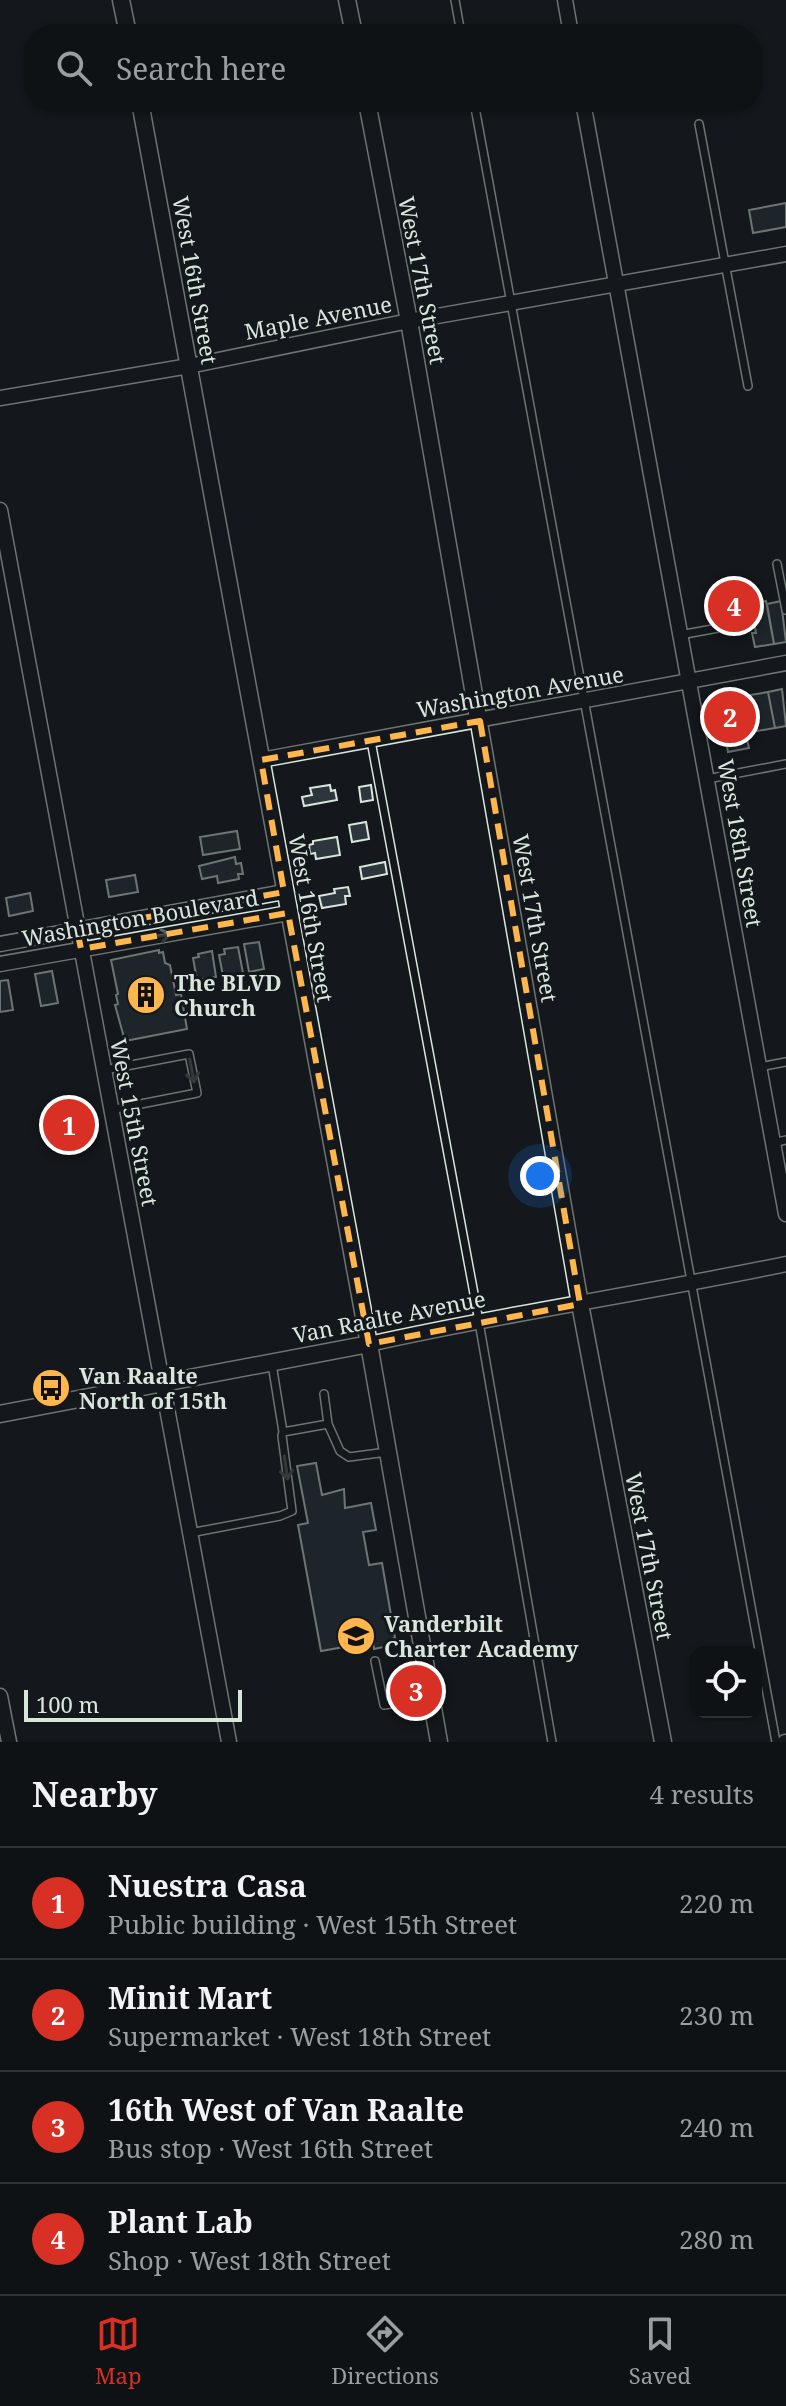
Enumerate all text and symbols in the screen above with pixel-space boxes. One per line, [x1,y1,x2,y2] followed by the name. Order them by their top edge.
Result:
[24,24,762,112] search box
[52,46,96,90] icon: search
[116,48,286,89] text: Search here
[166,194,226,367] street label: West 16th Street
[392,194,454,367] street label: West 17th Street
[242,288,394,346] street label: Maple Avenue
[708,576,760,636] pin: 4
[414,658,626,724] street label: Washington Avenue
[704,687,756,747] pin: 2
[711,757,771,930] street label: West 18th Street
[282,832,342,1005] street label: West 16th Street
[506,832,566,1005] street label: West 17th Street
[19,881,261,953] street label: Washington Boulevard
[146,927,172,942] one-way arrow
[174,967,282,1022] place label: The BLVD Church
[125,974,167,1016] building icon: The BLVD Church
[104,1036,166,1209] street label: West 15th Street
[186,1058,201,1084] one-way arrow
[43,1095,95,1155] pin: 1
[520,1156,560,1196] your location
[290,1283,488,1349] street label: Van Raalte Avenue
[79,1360,228,1415] place label: Van Raalte North of 15th
[30,1367,72,1409] bus stop icon: Van Raalte North of 15th
[279,1455,294,1480] one-way arrow
[619,1470,681,1643] street label: West 17th Street
[384,1608,579,1663] place label: Vanderbilt Charter Academy
[335,1615,377,1657] school or university icon: Vanderbilt Charter Academy
[690,1646,762,1718] map controls
[690,1646,762,1718] button: locate
[390,1661,442,1721] pin: 3
[24,1686,242,1722] scale bar
[36,1689,99,1719] text: 100 m
[32,1771,158,1817] text: Nearby
[649,1776,754,1812] text: 4 results
[108,1865,307,1906] text: Nuestra Casa
[51,1885,65,1921] text: 1
[679,1885,754,1921] text: 220 m
[108,1906,517,1942] text: Public building · West 15th Street
[108,1977,272,2018] text: Minit Mart
[51,1997,65,2033] text: 2
[679,1997,754,2033] text: 230 m
[108,2018,491,2054] text: Supermarket · West 18th Street
[108,2089,464,2130] text: 16th West of Van Raalte
[51,2109,65,2145] text: 3
[679,2109,754,2145] text: 240 m
[108,2130,433,2166] text: Bus stop · West 16th Street
[108,2201,253,2242] text: Plant Lab
[51,2221,65,2257] text: 4
[679,2221,754,2257] text: 280 m
[108,2242,391,2278] text: Shop · West 18th Street
[95,2312,141,2390] tab: Map
[331,2312,439,2390] tab: Directions
[629,2312,691,2390] tab: Saved

